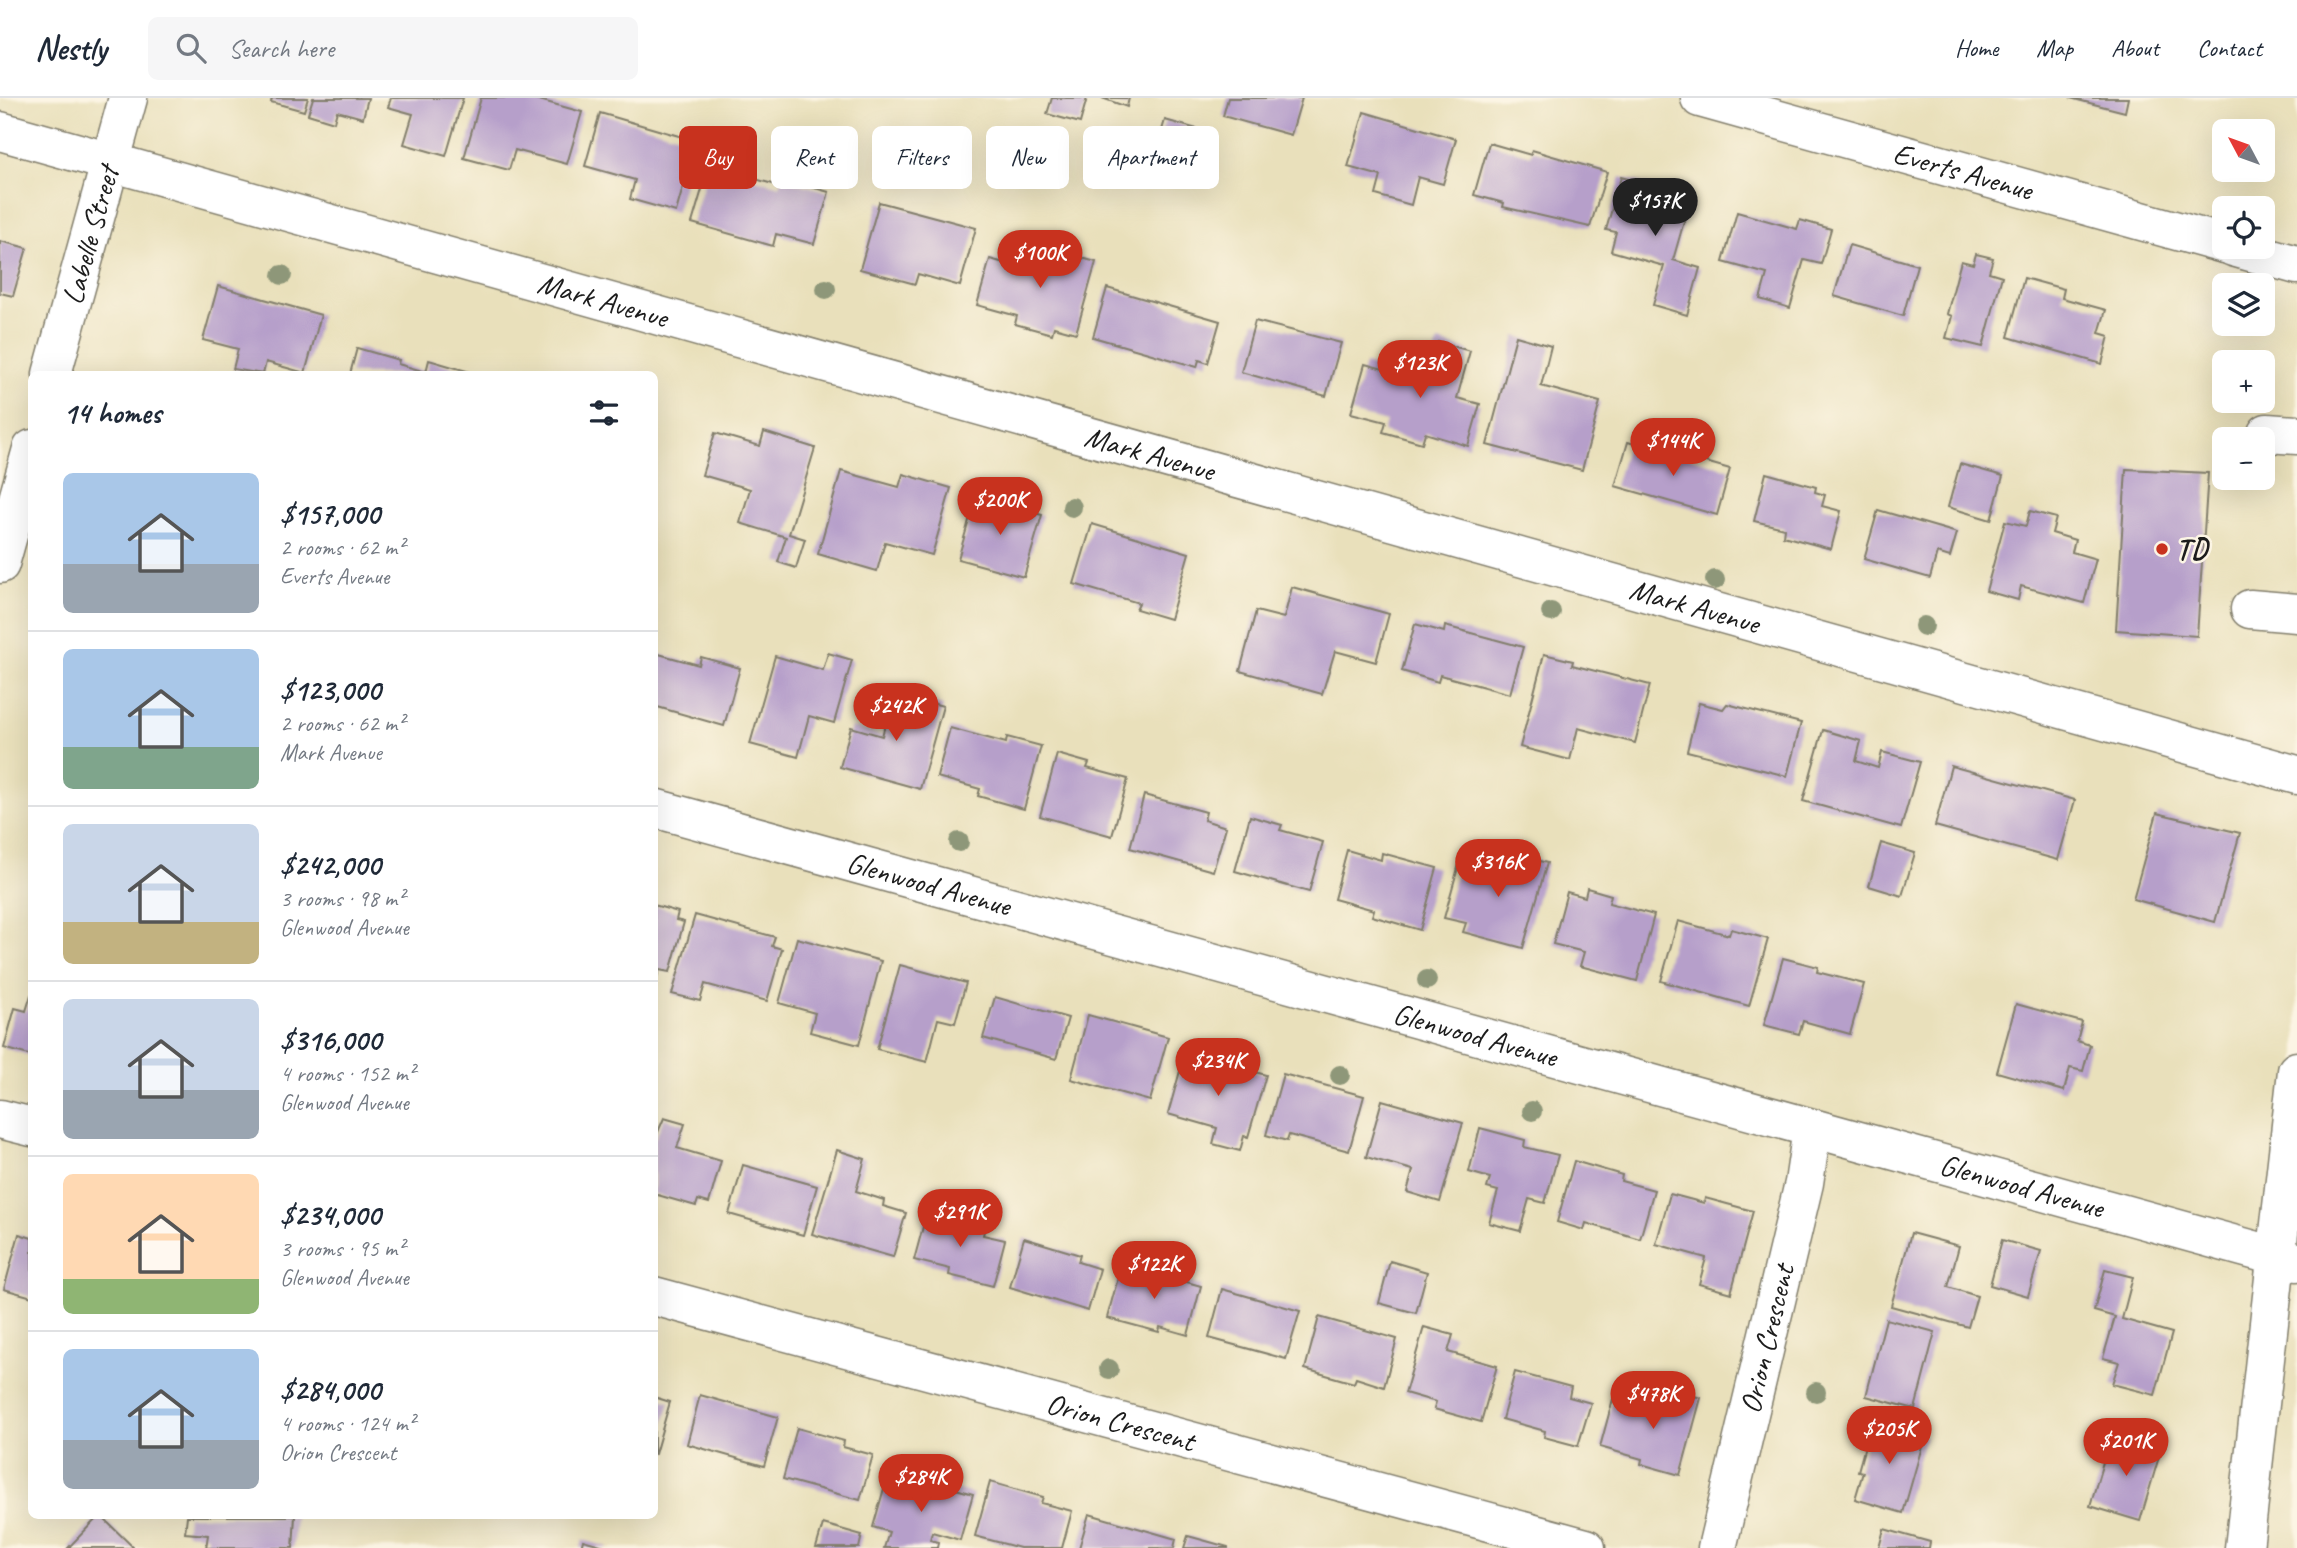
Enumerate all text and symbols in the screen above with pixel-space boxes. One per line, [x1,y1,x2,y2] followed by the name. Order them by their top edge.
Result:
[148,17,638,80] search box
[35,27,106,69] text: Nestly
[172,29,210,67] icon: search
[228,32,334,65] text: Search here
[1955,33,1998,63] text: Home
[2036,33,2073,63] text: Map
[2111,33,2159,63] text: About
[2197,33,2262,63] text: Contact
[2212,119,2275,182] north arrow
[2212,119,2275,490] map controls
[679,126,757,189] chip: Buy
[771,126,858,189] chip: Rent
[872,126,972,189] chip: Filters
[986,126,1069,189] chip: New
[1083,126,1219,189] chip: Apartment
[1889,134,2039,209] street label: Everts Avenue
[53,158,128,308] street label: Labelle Street
[1606,178,1704,238] pin: $157K
[1629,186,1681,215] text: $157K
[2212,196,2275,259] button: locate
[991,230,1089,290] pin: $100K
[1013,238,1067,267] text: $100K
[534,264,674,337] street label: Mark Avenue
[2212,273,2275,336] button: layers
[1371,341,1469,400] pin: $123K
[1393,348,1447,377] text: $123K
[2212,350,2275,413] button: +
[63,394,161,432] text: 14 homes
[585,394,623,432] icon: filters
[1081,417,1221,490] street label: Mark Avenue
[1624,418,1722,478] pin: $144K
[1646,426,1700,455] text: $144K
[2212,427,2275,490] button: −
[951,478,1049,537] pin: $200K
[973,485,1027,514] text: $200K
[280,495,380,533] text: $157,000
[119,501,203,585] icon: home
[2176,530,2210,568] place label: TD
[280,533,404,562] text: 2 rooms · 62 m²
[2154,541,2170,557] marker: TD
[280,562,389,591] text: Everts Avenue
[1626,570,1766,643] street label: Mark Avenue
[280,671,380,709] text: $123,000
[119,677,203,761] icon: home
[847,684,945,743] pin: $242K
[869,691,923,720] text: $242K
[280,709,404,738] text: 2 rooms · 62 m²
[280,738,382,767] text: Mark Avenue
[1449,840,1547,899] pin: $316K
[843,843,1017,925] street label: Glenwood Avenue
[280,846,380,884] text: $242,000
[1471,847,1525,876] text: $316K
[119,852,203,936] icon: home
[280,884,404,913] text: 3 rooms · 98 m²
[280,913,409,942] text: Glenwood Avenue
[1389,994,1563,1076] street label: Glenwood Avenue
[280,1021,381,1059] text: $316,000
[119,1027,203,1111] icon: home
[1169,1038,1267,1098] pin: $234K
[1191,1046,1245,1075] text: $234K
[280,1059,415,1088] text: 4 rooms · 152 m²
[280,1088,409,1117] text: Glenwood Avenue
[1936,1145,2110,1227] street label: Glenwood Avenue
[911,1190,1009,1249] pin: $291K
[280,1196,380,1234] text: $234,000
[934,1197,986,1226] text: $291K
[119,1202,203,1286] icon: home
[280,1234,404,1263] text: 3 rooms · 95 m²
[1105,1242,1203,1301] pin: $122K
[1127,1249,1181,1278] text: $122K
[1731,1258,1804,1417] street label: Orion Crescent
[280,1263,409,1292] text: Glenwood Avenue
[280,1371,380,1409] text: $284,000
[1604,1372,1702,1431] pin: $478K
[119,1377,203,1461] icon: home
[1627,1379,1680,1408] text: $478K
[1042,1384,1201,1461] street label: Orion Crescent
[1840,1406,1938,1466] pin: $205K
[280,1409,415,1438] text: 4 rooms · 124 m²
[1863,1414,1915,1443] text: $205K
[2077,1418,2175,1478] pin: $201K
[2099,1426,2153,1455] text: $201K
[280,1438,396,1467] text: Orion Crescent
[872,1454,970,1514] pin: $284K
[894,1462,948,1491] text: $284K

